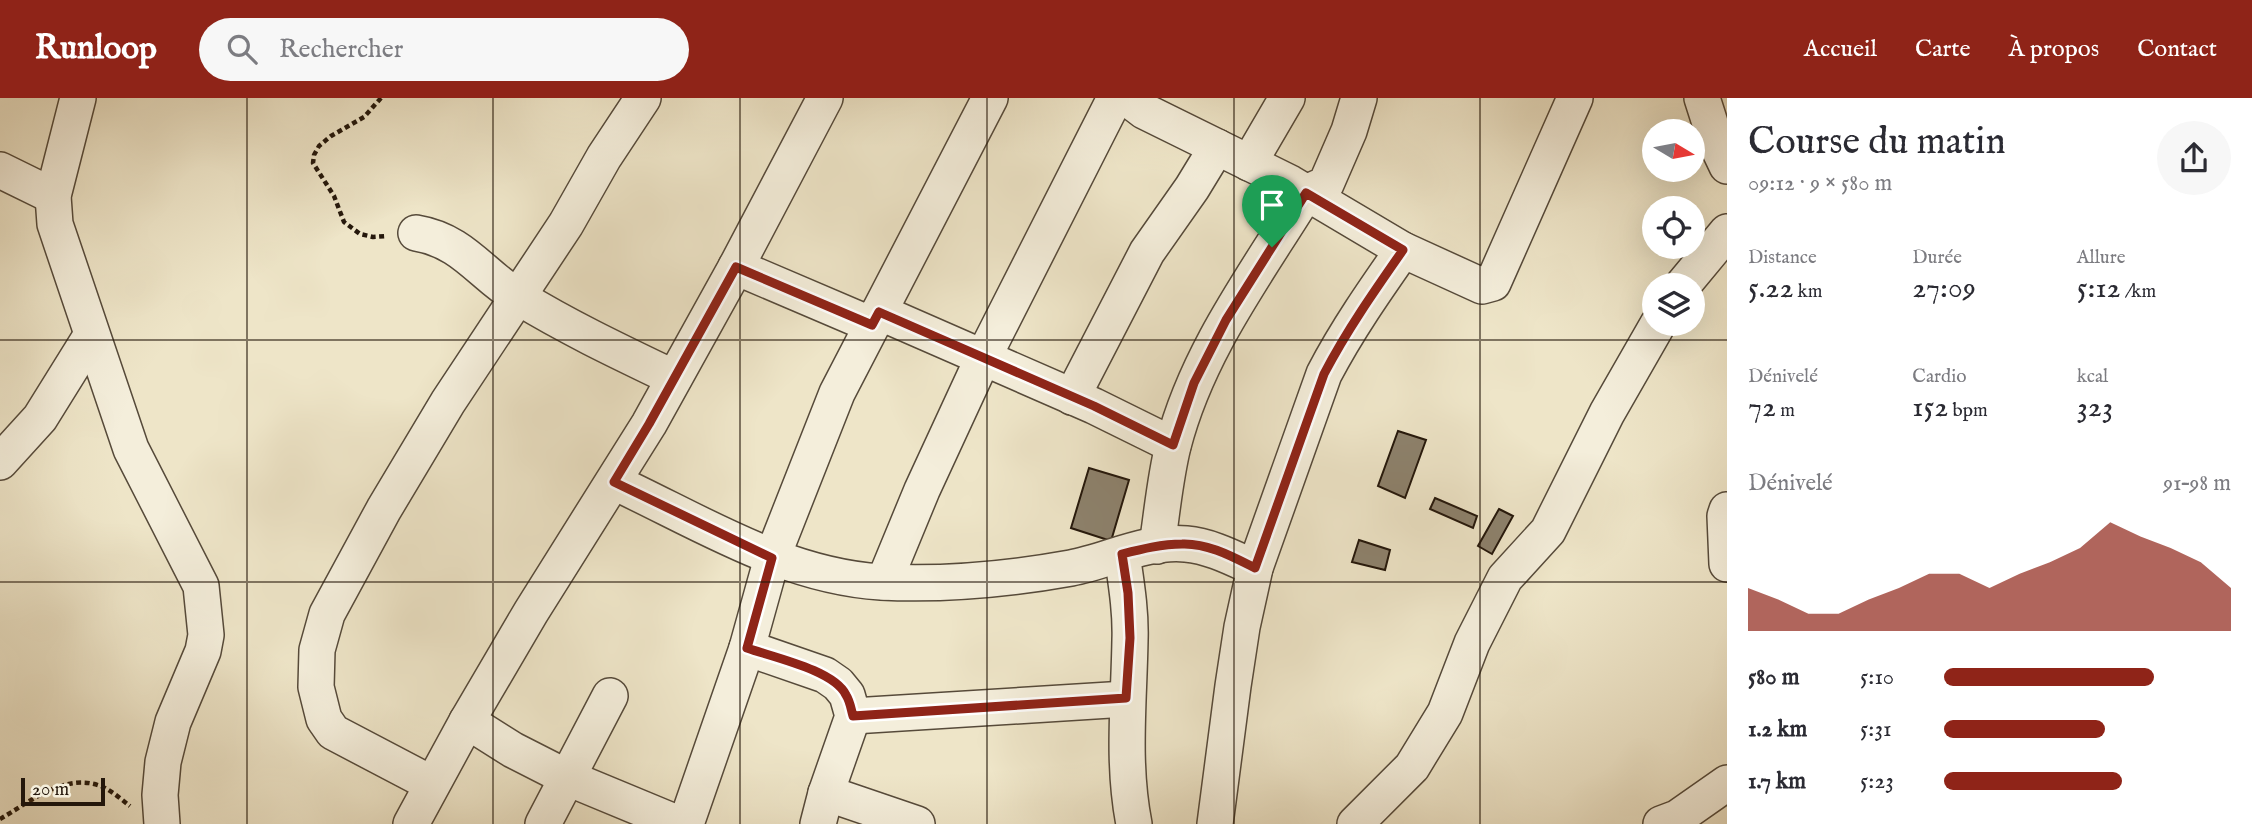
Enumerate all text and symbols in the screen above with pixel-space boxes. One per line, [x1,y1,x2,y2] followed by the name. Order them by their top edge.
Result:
[199,18,689,81] search box
[35,28,157,70] text: Runloop
[223,30,261,68] icon: search
[279,33,403,66] text: Rechercher
[1804,34,1877,65] text: Accueil
[1915,34,1971,65] text: Carte
[2009,34,2099,65] text: À propos
[2137,34,2217,65] text: Contact
[1642,119,1704,182] north arrow
[1642,119,1705,336] map controls
[1748,119,2006,167] text: Course du matin
[2157,121,2231,195] button: share
[1748,169,1892,198] text: 09:12 · 9 × 580 m
[1242,175,1302,247] pin
[1253,186,1291,224] icon: arrive
[1642,196,1705,259] button: locate
[1748,246,1817,270] text: Distance
[1912,246,1962,270] text: Durée
[2077,246,2125,270] text: Allure
[1748,270,1793,308] text: 5.22
[1912,270,1976,308] text: 27:09
[2077,270,2121,308] text: 5:12
[1642,273,1705,336] button: layers
[1793,280,1822,304] text: km
[2121,280,2156,304] text: /km
[1748,365,1818,389] text: Dénivelé
[1912,365,1966,389] text: Cardio
[2077,365,2108,389] text: kcal
[1748,389,1776,427] text: 72
[1912,389,1948,427] text: 152
[2077,389,2113,427] text: 323
[1776,399,1795,423] text: m
[1948,399,1988,423] text: bpm
[1748,469,1833,498] text: Dénivelé
[2163,469,2231,498] text: 91–98 m
[1748,663,1799,692] text: 580 m
[1860,663,1894,692] text: 5:10
[1748,715,1807,744] text: 1.2 km
[1860,715,1892,744] text: 5:31
[1748,767,1806,796] text: 1.7 km
[1860,767,1894,796] text: 5:23
[21,775,105,807] scale bar
[32,778,69,802] text: 20 m

